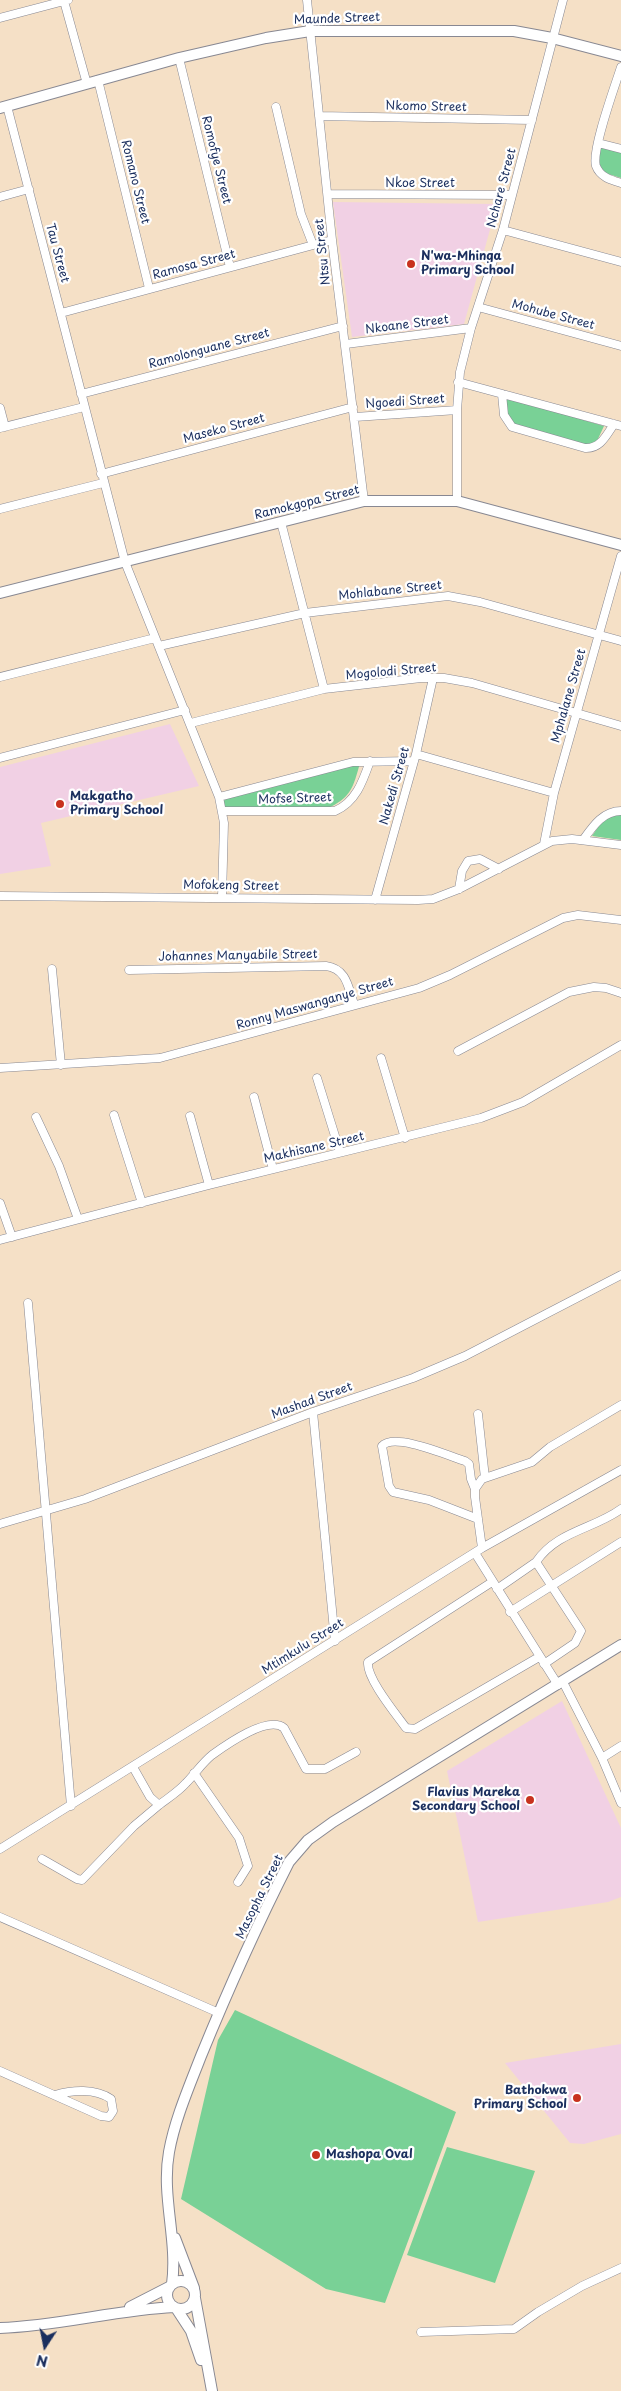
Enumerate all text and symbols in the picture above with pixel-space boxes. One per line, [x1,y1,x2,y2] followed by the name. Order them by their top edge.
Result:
[294,10,380,28] street label: Maunde Street
[385,99,467,115] street label: Nkomo Street
[198,114,234,206] street label: Romofye Street
[118,138,152,226] street label: Romano Street
[485,147,519,229] street label: Nchare Street
[385,177,455,191] street label: Nkoe Street
[312,218,334,286] street label: Ntsu Street
[42,222,72,284] street label: Tau Street
[151,247,237,283] street label: Ramosa Street
[421,250,514,278] place label: N'wa-Mhinga Primary School
[405,258,417,270] marker: N'wa-Mhinga Primary School
[510,297,596,333] street label: Mohube Street
[365,313,449,337] street label: Nkoane Street
[147,326,271,372] street label: Ramolonguane Street
[365,392,445,412] street label: Ngoedi Street
[182,411,266,447] street label: Maseko Street
[253,483,361,523] street label: Ramokgopa Street
[338,578,442,604] street label: Mohlabane Street
[549,647,589,745] street label: Mphalane Street
[345,661,437,683] street label: Mogolodi Street
[377,746,413,826] street label: Nakedi Street
[70,790,163,818] place label: Makgatho Primary School
[258,791,332,807] street label: Mofse Street
[54,798,66,810] marker: Makgatho Primary School
[183,878,279,894] street label: Mofokeng Street
[158,947,318,965] street label: Johannes Manyabile Street
[235,975,395,1033] street label: Ronny Maswanganye Street
[262,1129,366,1167] street label: Makhisane Street
[270,1380,354,1422] street label: Mashad Street
[260,1616,346,1678] street label: Mtimkulu Street
[412,1786,520,1814] place label: Flavius Mareka Secondary School
[524,1794,536,1806] marker: Flavius Mareka Secondary School
[233,1852,287,1942] street label: Masopha Street
[474,2084,567,2112] place label: Bathokwa Primary School
[571,2092,583,2104] marker: Bathokwa Primary School
[326,2148,413,2162] place label: Mashopa Oval
[310,2149,322,2161] marker: Mashopa Oval
[20,2321,70,2371] north arrow
[35,2350,49,2373] text: N

